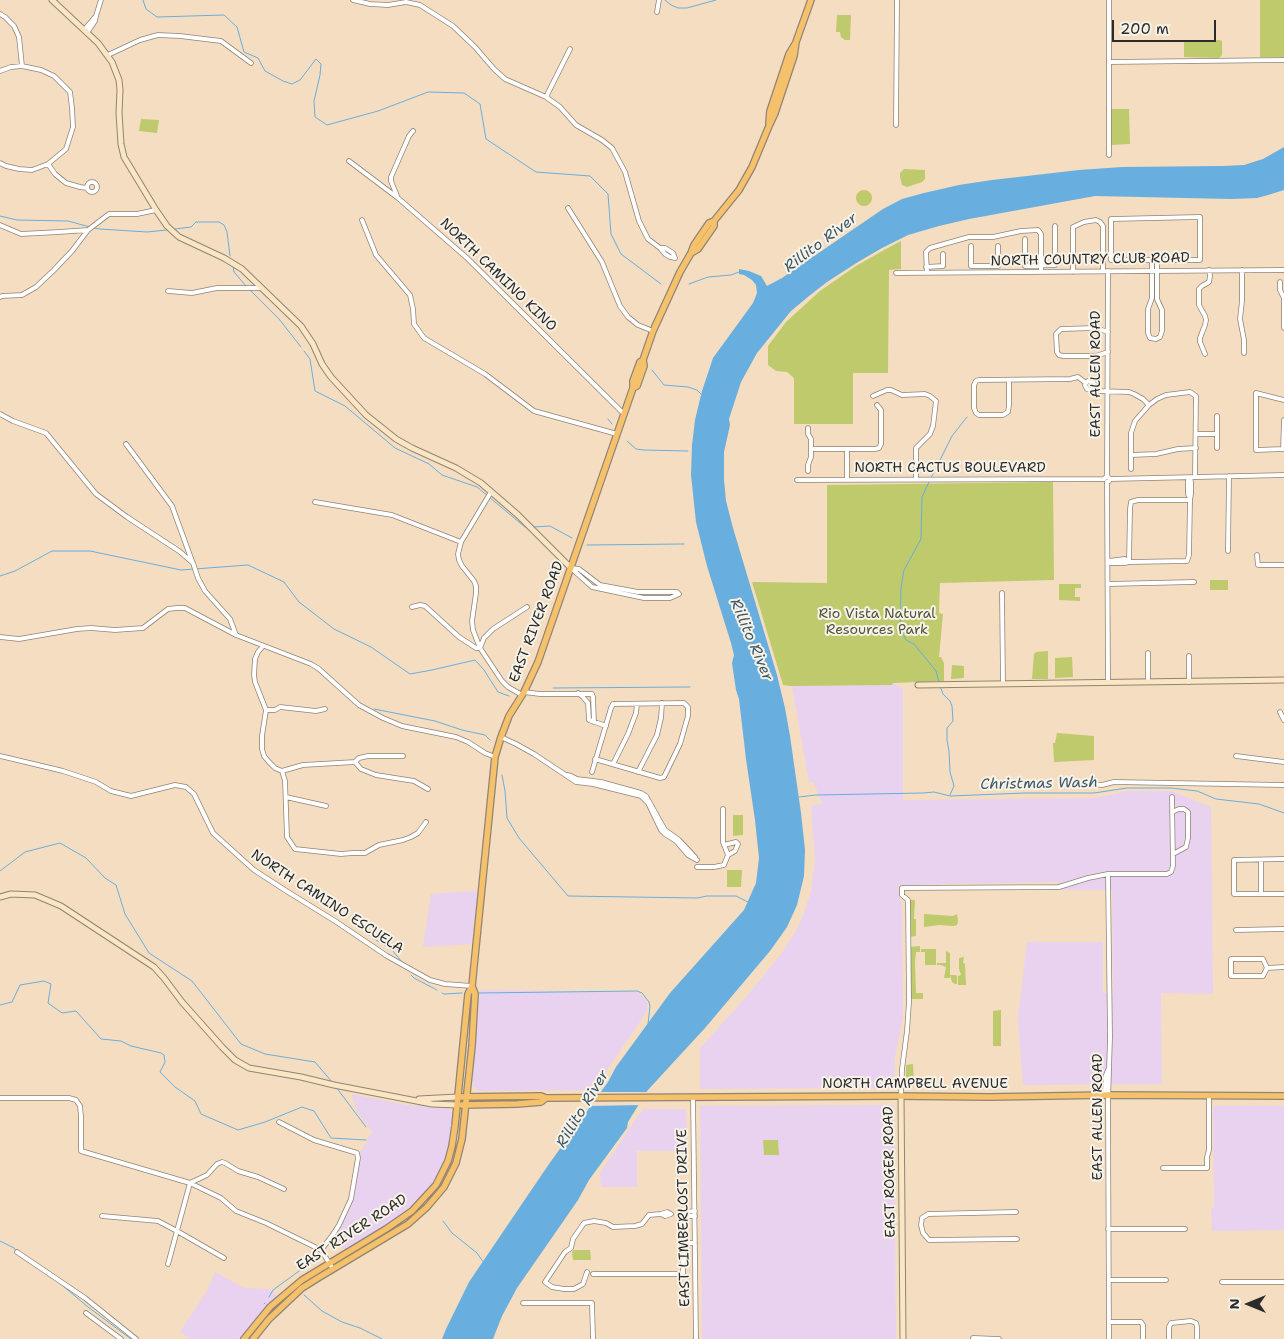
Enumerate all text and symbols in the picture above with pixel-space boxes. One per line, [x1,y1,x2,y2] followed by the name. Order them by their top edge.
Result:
[1114,10,1218,42] scale bar
[1120,19,1169,39] text: 200 m
[781,210,861,276] water label: Rillito River
[436,215,560,335] street label: NORTH CAMINO KINO
[990,250,1190,270] street label: NORTH COUNTRY CLUB ROAD
[1088,311,1104,437] street label: EAST ALLEN ROAD
[854,460,1046,476] street label: NORTH CACTUS BOULEVARD
[506,559,568,685] street label: EAST RIVER ROAD
[726,596,776,684] water label: Rillito River
[818,606,936,638] park label: Rio Vista Natural Resources Park
[980,774,1098,794] water label: Christmas Wash
[248,846,406,958] street label: NORTH CAMINO ESCUELA
[1090,1054,1106,1180] street label: EAST ALLEN ROAD
[553,1067,613,1151] water label: Rillito River
[822,1076,1008,1092] street label: NORTH CAMPBELL AVENUE
[880,1106,900,1238] street label: EAST ROGER ROAD
[674,1129,694,1307] street label: EAST LIMBERLOST DRIVE
[294,1191,410,1275] street label: EAST RIVER ROAD
[1224,1279,1274,1329] north arrow
[1225,1298,1243,1310] text: N

